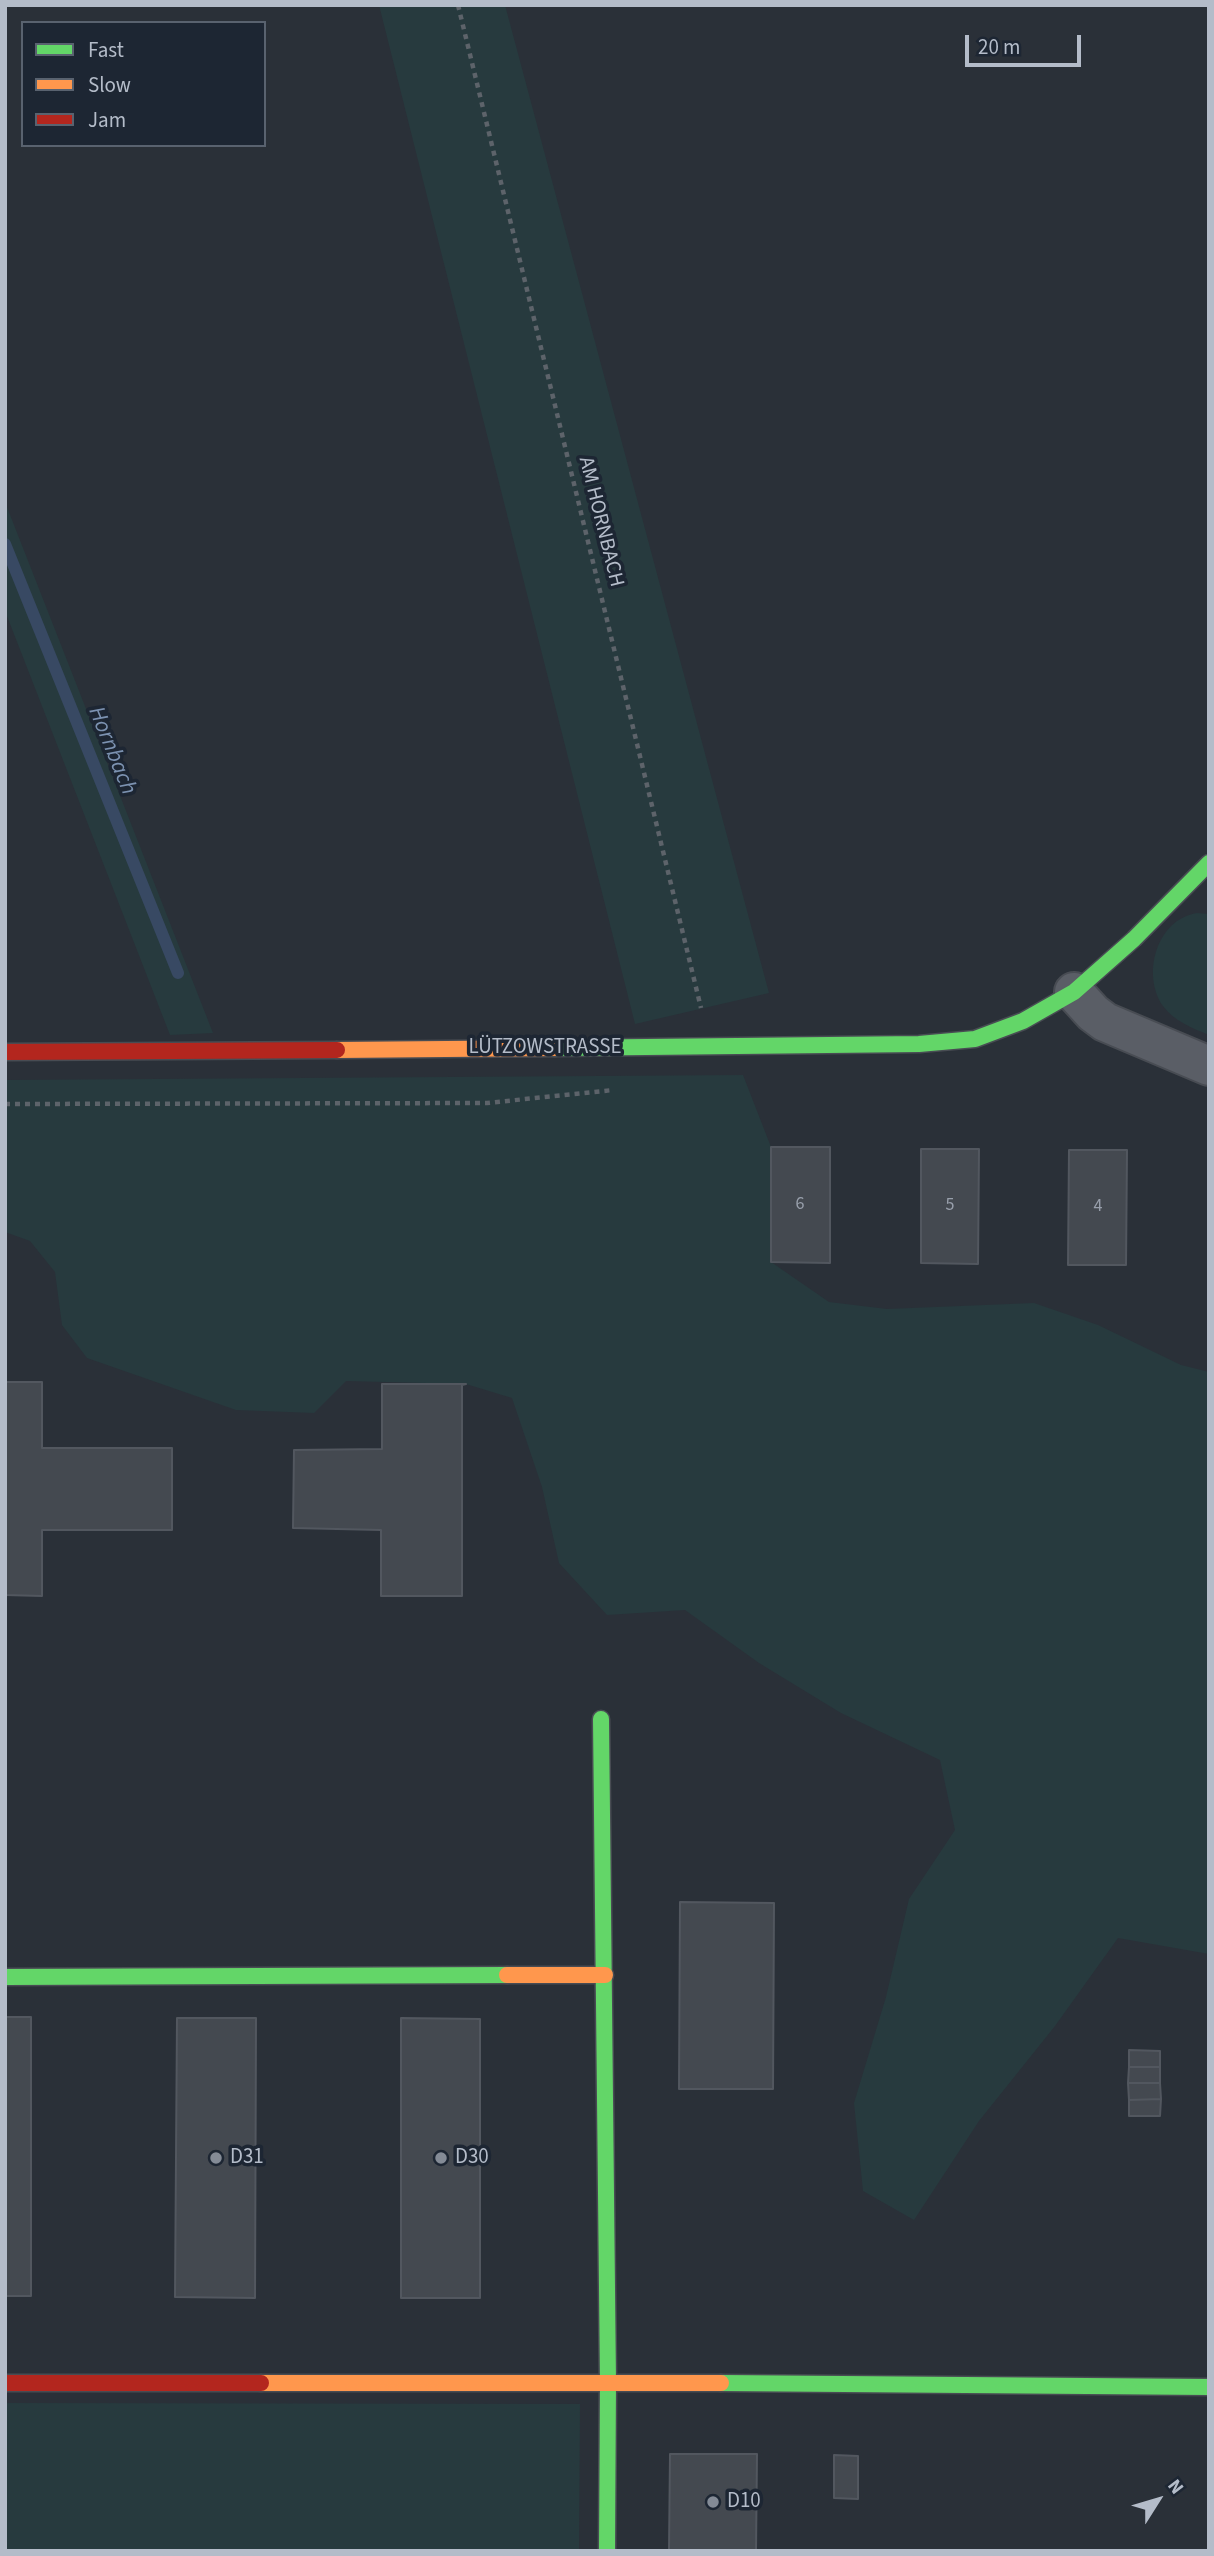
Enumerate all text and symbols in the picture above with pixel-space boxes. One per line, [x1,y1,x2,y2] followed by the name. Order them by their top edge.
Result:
[21,21,266,147] legend
[969,21,1084,65] scale bar
[978,32,1020,62] text: 20 m
[88,35,124,65] text: Fast
[88,70,131,100] text: Slow
[88,105,126,135] text: Jam
[572,454,628,590] street label: AM HORNBACH
[81,703,141,799] water label: Hornbach
[469,1035,621,1061] street label: LÜTZOWSTRASSE
[796,1194,804,1216] house number: 6
[946,1195,954,1217] house number: 5
[1094,1196,1102,1218] house number: 4
[230,2145,264,2171] place label: D31
[455,2145,489,2171] place label: D30
[208,2150,224,2166] marker: D31
[433,2150,449,2166] marker: D30
[1123,2465,1193,2535] north arrow
[1161,2474,1190,2500] text: N
[727,2489,761,2515] place label: D10
[705,2494,721,2510] marker: D10

